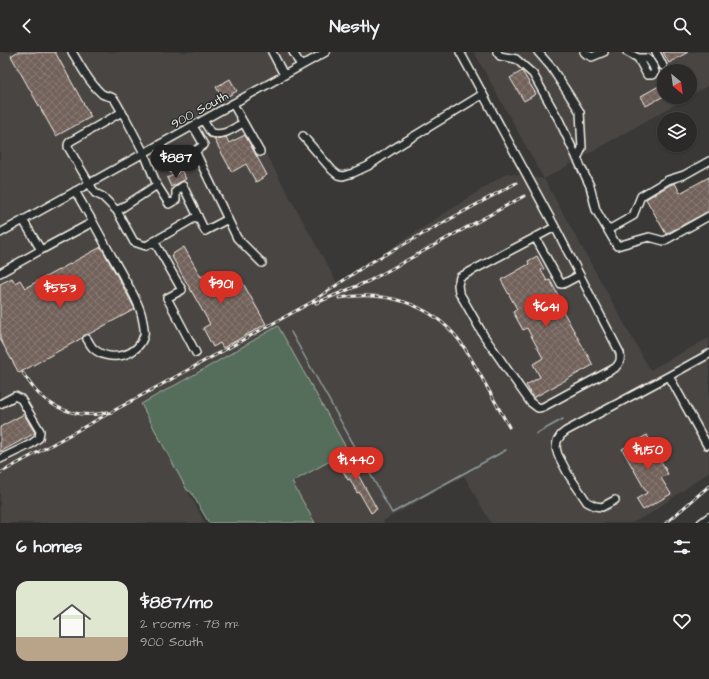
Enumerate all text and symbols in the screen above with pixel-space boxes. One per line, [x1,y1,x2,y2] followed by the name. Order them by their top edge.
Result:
[329,14,380,39] text: Nestly
[16,15,38,37] icon: back
[671,15,693,37] icon: search
[657,64,697,104] north arrow
[657,64,697,152] map controls
[168,86,232,133] street label: 900 South
[657,112,697,152] button: layers
[152,145,200,179] pin: $887
[160,149,192,167] text: $887
[197,271,245,305] pin: $901
[36,275,84,309] pin: $553
[209,275,233,293] text: $901
[44,279,76,297] text: $553
[522,294,570,328] pin: $641
[533,298,559,316] text: $641
[615,437,681,471] pin: $1,150
[633,441,663,459] text: $1,150
[323,447,389,481] pin: $1,440
[337,451,375,469] text: $1,440
[16,535,82,559] text: 6 homes
[671,536,693,558] icon: filters
[140,591,213,615] text: $887/mo
[48,597,96,645] icon: home
[671,610,693,632] icon: heart
[140,615,240,633] text: 2 rooms · 78 m²
[140,633,203,651] text: 900 South

